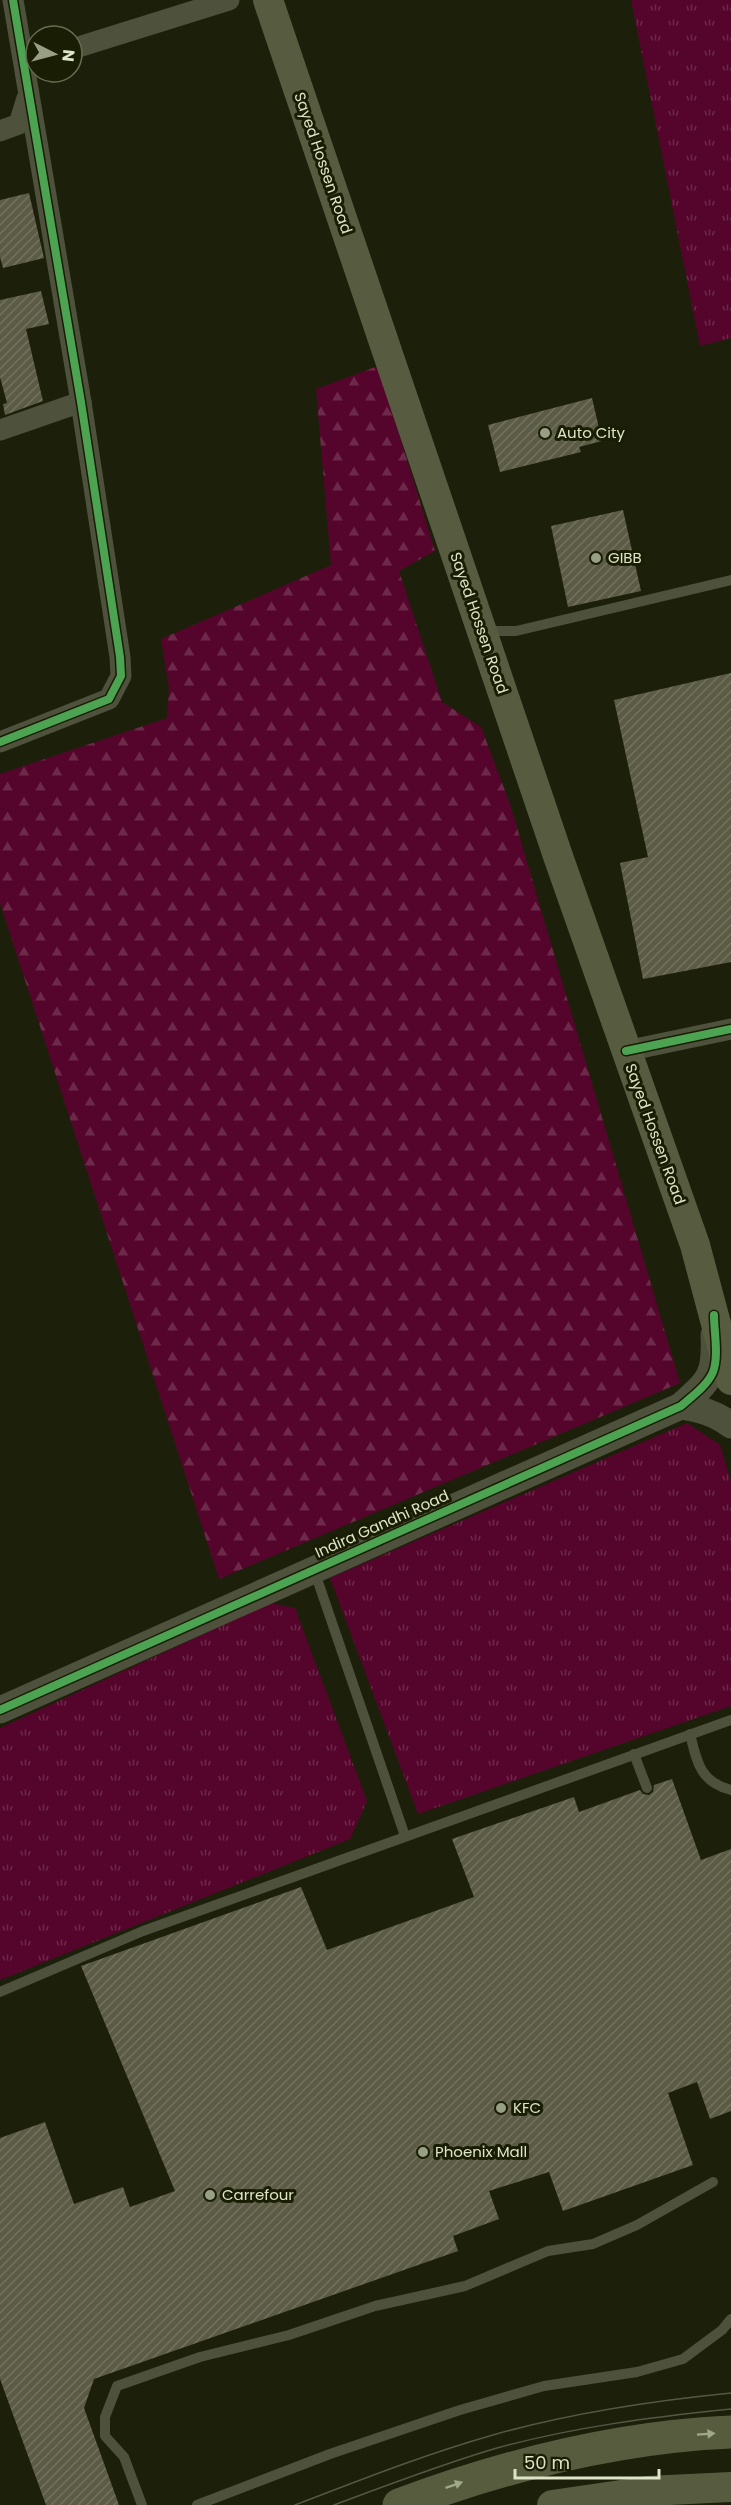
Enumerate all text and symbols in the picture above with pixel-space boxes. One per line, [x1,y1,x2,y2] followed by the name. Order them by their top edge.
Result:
[24,24,84,84] north arrow
[56,48,80,63] text: N
[289,89,358,236] street label: Sayed Hossen Road
[557,422,626,443] place label: Auto City
[538,426,552,440] marker: Auto City
[608,547,642,568] place label: GIBB
[445,549,514,696] street label: Sayed Hossen Road
[589,551,603,565] marker: GIBB
[620,1061,691,1207] street label: Sayed Hossen Road
[311,1485,452,1563] street label: Indira Gandhi Road
[513,2097,541,2118] place label: KFC
[494,2101,508,2115] marker: KFC
[435,2141,527,2162] place label: Phoenix Mall
[416,2145,430,2159] marker: Phoenix Mall
[222,2184,294,2205] place label: Carrefour
[203,2188,217,2202] marker: Carrefour
[696,2429,715,2438] one-way arrow
[515,2442,659,2480] scale bar
[524,2450,570,2475] text: 50 m
[445,2480,463,2490] one-way arrow

